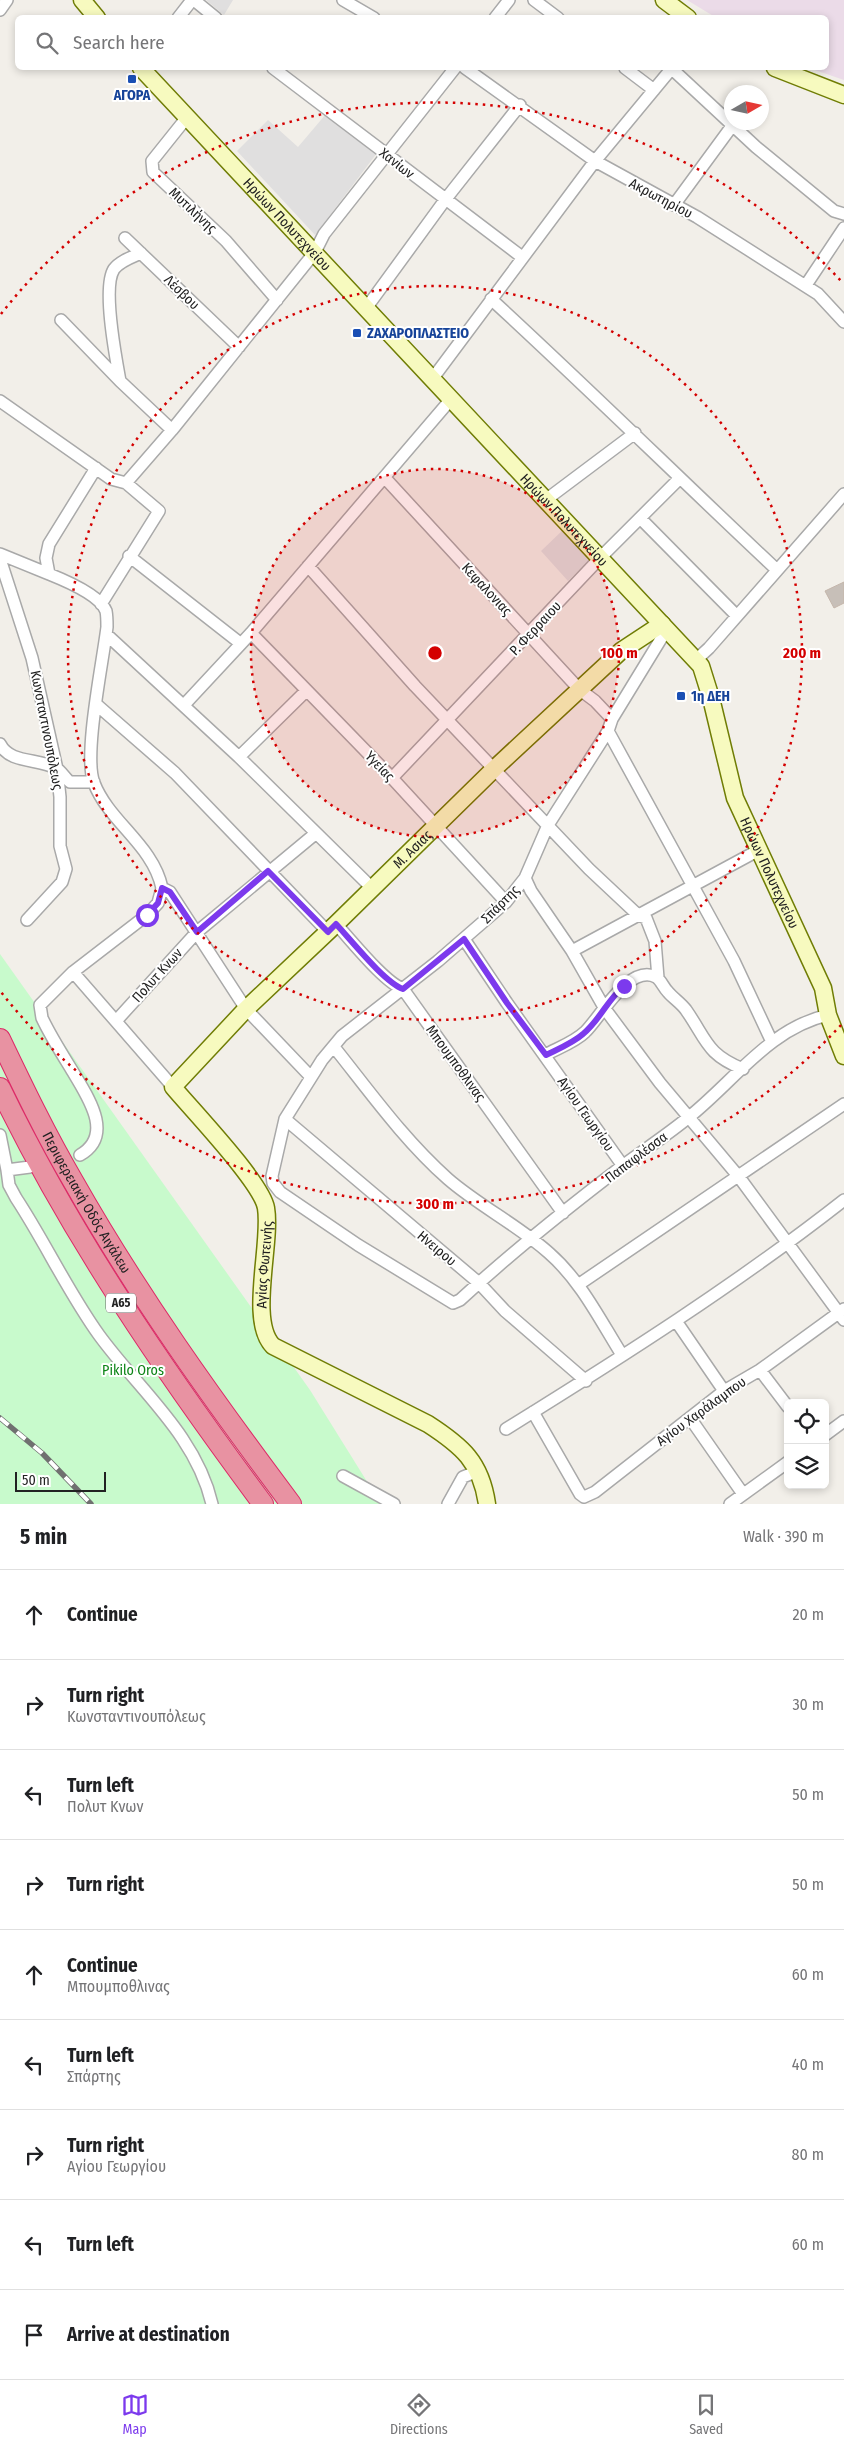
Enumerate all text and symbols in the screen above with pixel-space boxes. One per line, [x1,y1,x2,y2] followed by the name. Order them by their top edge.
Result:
[15,15,829,70] search box
[33,29,61,57] icon: search
[73,31,165,54] text: Search here
[126,73,138,85] marker: ΑΓΟΡΑ
[724,85,769,130] north arrow
[113,87,151,104] place label: ΑΓΟΡΑ
[376,144,418,182] street label: Χανίων
[239,175,334,274] street label: Ηρώων Πολυτεχνείου
[626,175,695,222] street label: Ακρωτηρίου
[165,184,220,237] street label: Μυτιλήνης
[160,271,203,313] street label: Λέσβου
[367,325,469,342] place label: ΖΑΧΑΡΟΠΛΑΣΤΕΙΟ
[351,327,363,339] marker: ΖΑΧΑΡΟΠΛΑΣΤΕΙΟ
[516,470,611,570] street label: Ηρώων Πολυτεχνείου
[458,559,515,619] street label: Κεφαλονιας
[506,598,565,659] street label: Ρ. Φερραιου
[426,644,444,662] centre of rings
[600,644,638,662] text: 100 m
[782,644,821,662] text: 200 m
[27,669,66,791] street label: Κωνσταντινουπόλεως
[691,688,730,705] place label: 1η ΔΕΗ
[675,690,687,702] marker: 1η ΔΕΗ
[361,748,398,785] street label: Υγείας
[736,815,802,931] street label: Ηρώων Πολυτεχνείου
[390,827,436,872] street label: Μ. Ασιας
[478,882,523,927] street label: Σπάρτης
[136,904,159,927] route start
[129,945,186,1006] street label: Πολυτ Κνων
[613,975,636,998] route end
[422,1022,489,1105] street label: Μπουμποθλινας
[554,1074,617,1155] street label: Αγίου Γεωργίου
[602,1128,671,1186] street label: Παπαφλέσσα
[38,1129,134,1277] street label: Περιφερειακή Οδός Αιγάλεω
[415,1195,454,1213] text: 300 m
[253,1221,276,1309] street label: Αγίας Φωτεινής
[414,1227,460,1270] street label: Ηνειρου
[106,1294,136,1312] road number: Α65
[102,1362,164,1379] park label: Pikilo Oros
[653,1373,749,1450] street label: Αγίου Χαράλαμπου
[784,1399,829,1489] map controls
[784,1399,829,1444] button: locate
[784,1444,829,1489] button: layers
[15,1469,106,1492] scale bar
[22,1472,50,1489] text: 50 m
[20,1524,67,1550] text: 5 min
[743,1527,824,1546] text: Walk · 390 m
[20,1601,48,1629] icon: ahead
[67,1603,138,1626] text: Continue
[793,1605,824,1624] text: 20 m
[67,1684,144,1707] text: Turn right
[20,1691,48,1719] icon: right
[792,1695,824,1714] text: 30 m
[67,1707,206,1726] text: Κωνσταντινουπόλεως
[67,1774,134,1797] text: Turn left
[20,1781,48,1809] icon: left
[792,1785,824,1804] text: 50 m
[67,1797,143,1816] text: Πολυτ Κνων
[20,1871,48,1899] icon: right
[67,1873,144,1896] text: Turn right
[792,1875,824,1894] text: 50 m
[67,1954,138,1977] text: Continue
[20,1961,48,1989] icon: ahead
[792,1965,824,1984] text: 60 m
[67,1977,170,1996] text: Μπουμποθλινας
[67,2044,134,2067] text: Turn left
[20,2051,48,2079] icon: left
[792,2055,824,2074] text: 40 m
[67,2067,121,2086] text: Σπάρτης
[67,2134,144,2157] text: Turn right
[20,2141,48,2169] icon: right
[792,2145,824,2164] text: 80 m
[67,2157,166,2176] text: Αγίου Γεωργίου
[20,2231,48,2259] icon: left
[67,2233,134,2256] text: Turn left
[792,2235,824,2254] text: 60 m
[20,2321,48,2349] icon: arrive
[67,2323,230,2346] text: Arrive at destination
[121,2391,149,2438] tab: Map
[390,2391,448,2438] tab: Directions
[689,2391,723,2438] tab: Saved

